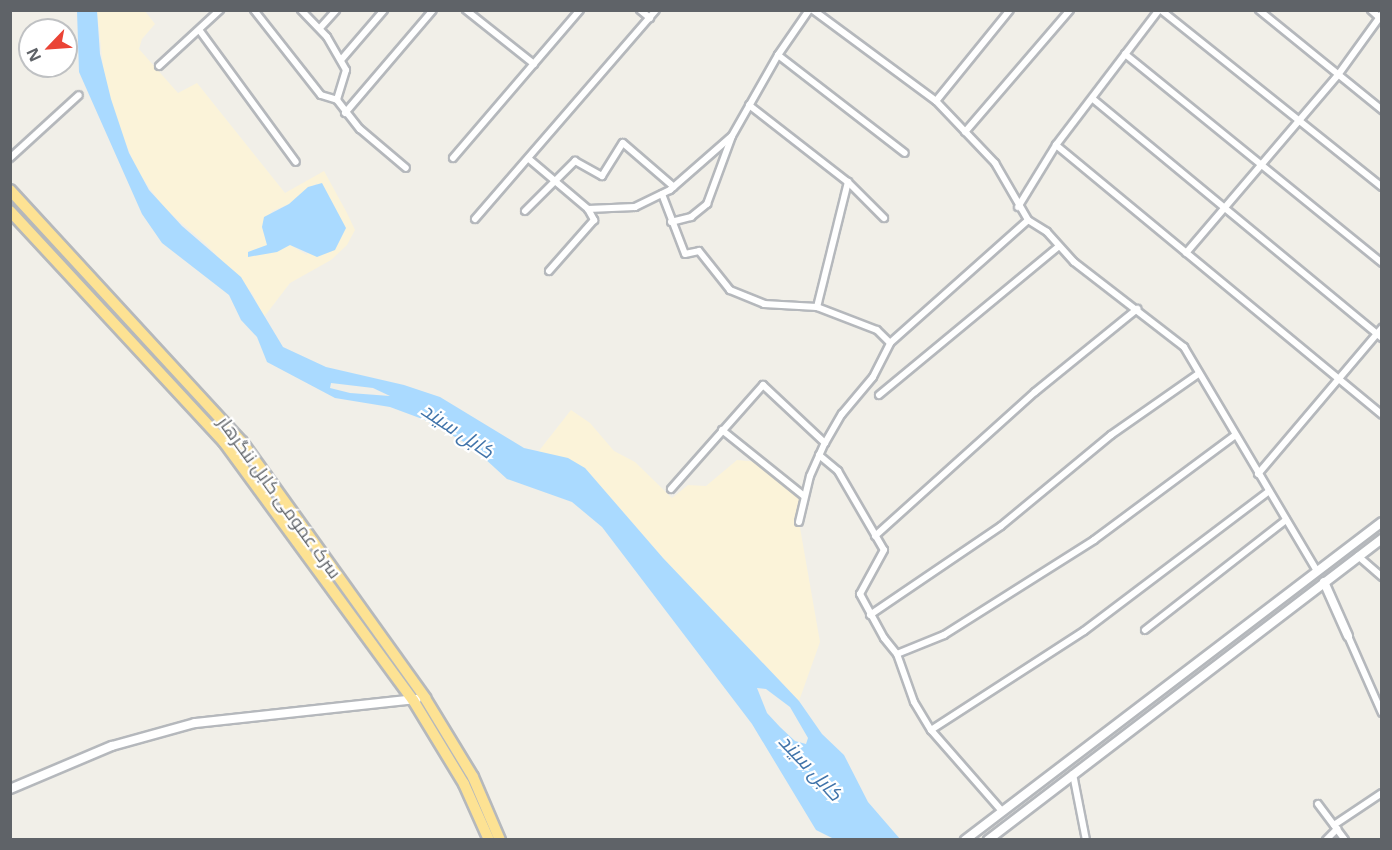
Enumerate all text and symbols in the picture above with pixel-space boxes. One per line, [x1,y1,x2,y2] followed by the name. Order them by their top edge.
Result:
[18,18,78,78] north arrow
[21,44,46,65] text: N
[417,397,499,463] water label: کابل سيند
[214,412,346,582] street label: سرک عمومی کابل ننگرهار
[774,729,848,805] water label: کابل سيند

